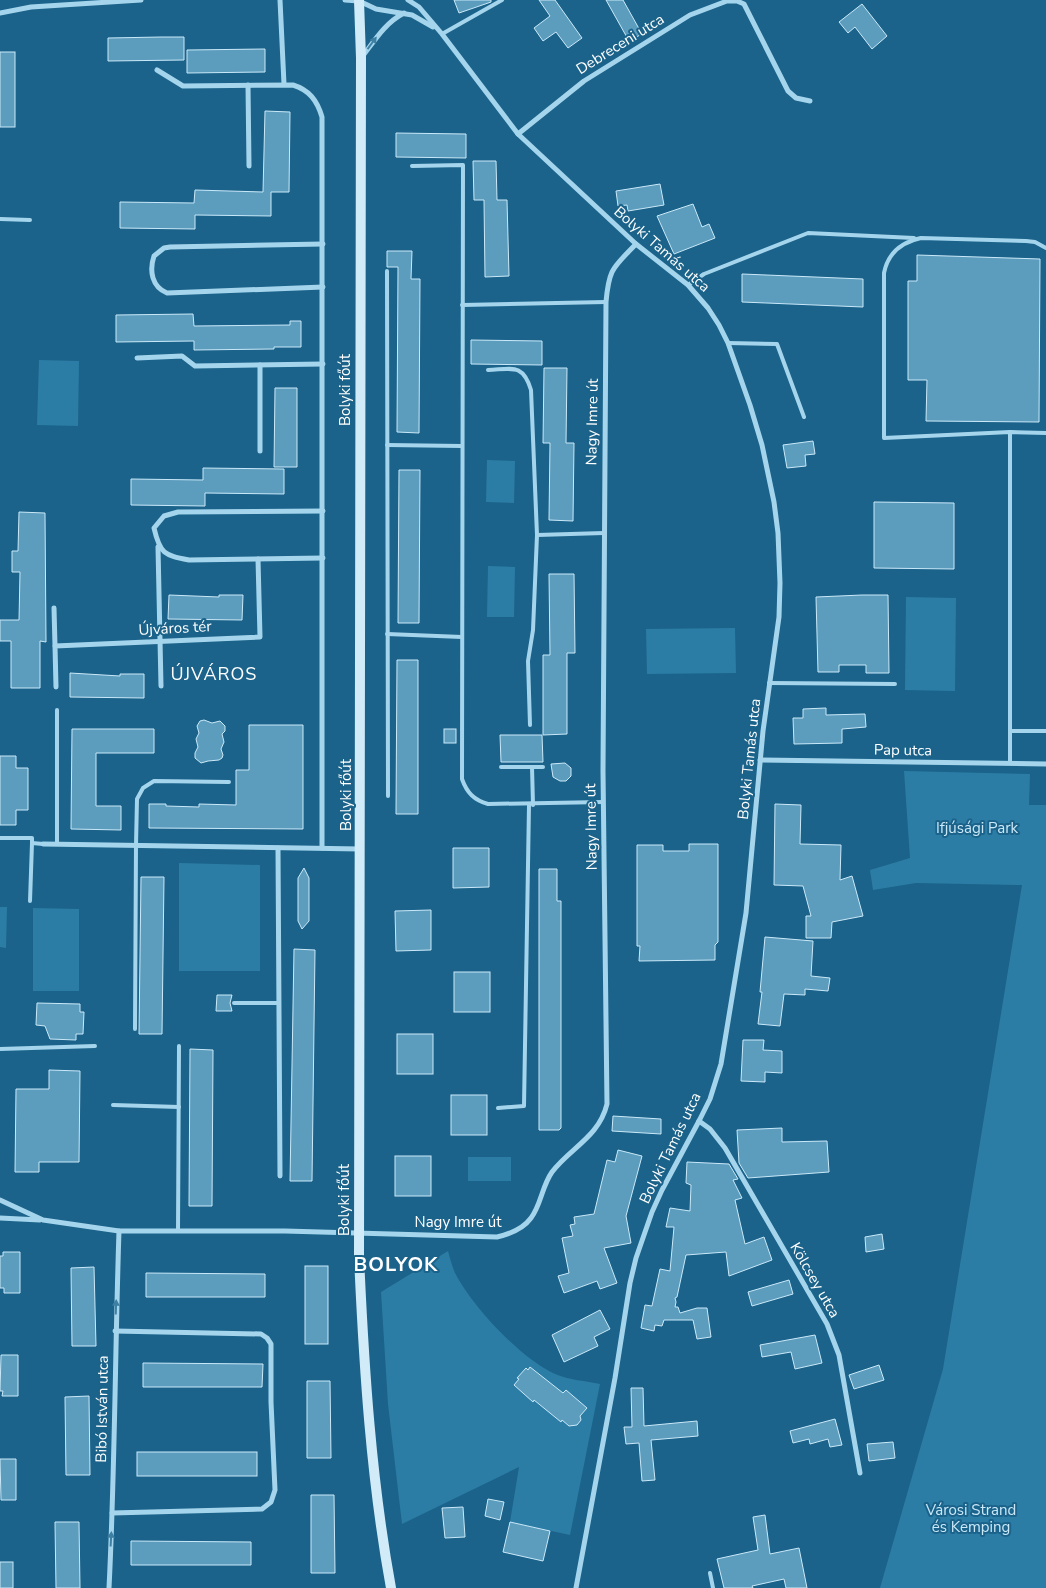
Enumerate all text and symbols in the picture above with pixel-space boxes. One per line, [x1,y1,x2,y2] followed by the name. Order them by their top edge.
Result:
[572,9,668,79] street label: Debreceni utca
[367,36,377,50] one-way arrow
[610,202,714,296] street label: Bolyki Tamás utca
[335,353,355,426] street label: Bolyki főút
[581,378,603,466] street label: Nagy Imre út
[138,615,213,640] street label: Újváros tér
[171,662,257,686] district label: ÚJVÁROS
[733,698,765,820] street label: Bolyki Tamás utca
[874,739,932,761] street label: Pap utca
[336,758,356,831] street label: Bolyki főút
[580,783,602,871] street label: Nagy Imre út
[936,818,1019,838] park label: Ifjúsági Park
[634,1089,706,1207] street label: Bolyki Tamás utca
[334,1163,354,1236] street label: Bolyki főút
[415,1212,502,1232] street label: Nagy Imre út
[785,1239,845,1321] street label: Kölcsey utca
[354,1251,438,1278] district label: BOLYOK
[112,1299,120,1315] one-way arrow
[91,1355,113,1463] street label: Bibó István utca
[925,1500,1016,1537] park label: Városi Strand és Kemping
[108,1531,116,1547] one-way arrow

